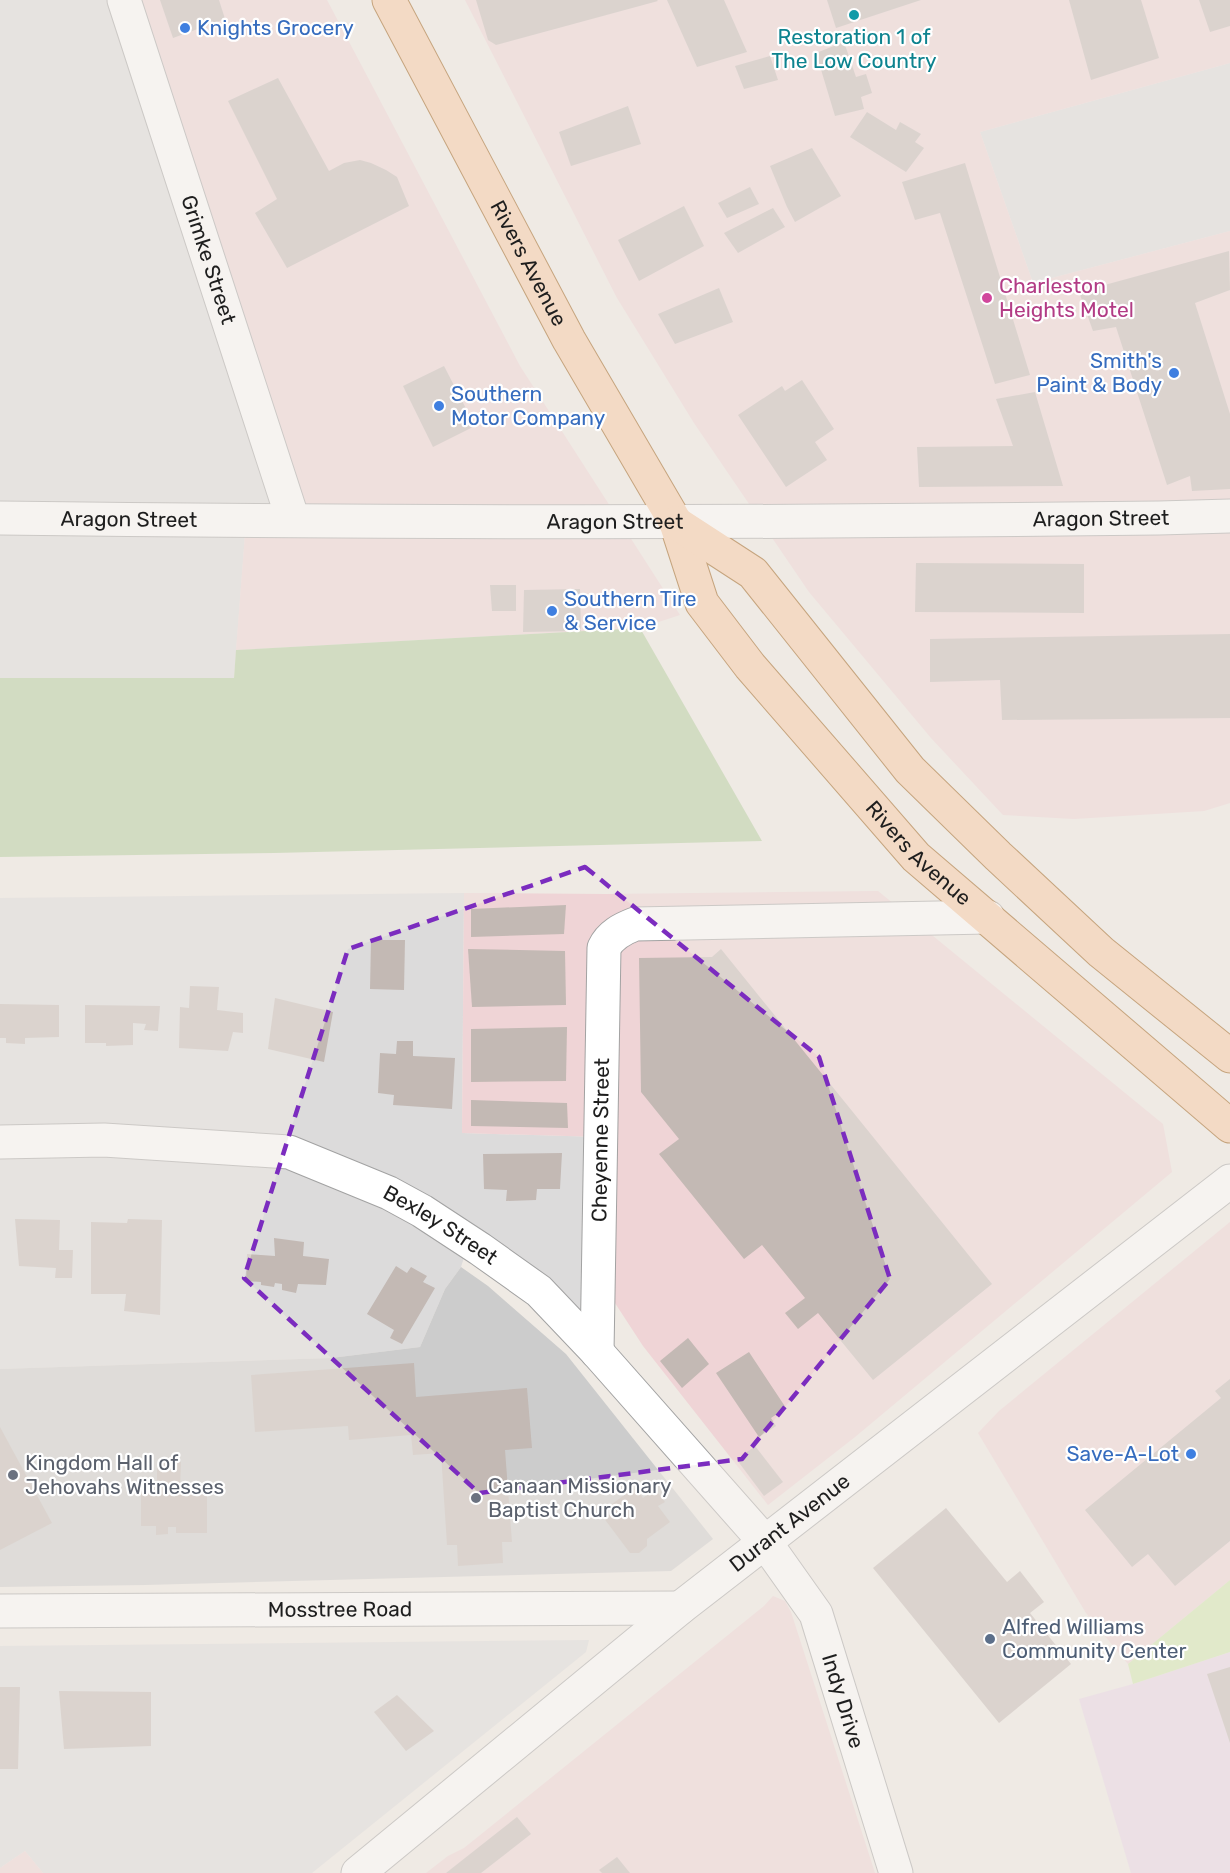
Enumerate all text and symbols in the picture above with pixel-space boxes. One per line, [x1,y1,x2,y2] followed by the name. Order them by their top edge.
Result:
[847,8,861,22] marker: Restoration 1 of The Low Country
[197,15,354,40] place label: Knights Grocery
[178,21,192,35] marker: Knights Grocery
[771,24,937,73] place label: Restoration 1 of The Low Country
[176,192,241,327] street label: Grimke Street
[485,196,572,330] street label: Rivers Avenue
[999,273,1134,322] place label: Charleston Heights Motel
[980,291,994,305] marker: Charleston Heights Motel
[1036,348,1162,397] place label: Smith's Paint & Body
[1167,366,1181,380] marker: Smith's Paint & Body
[451,381,606,430] place label: Southern Motor Company
[432,399,446,413] marker: Southern Motor Company
[1033,505,1170,531] street label: Aragon Street
[60,506,197,532] street label: Aragon Street
[547,509,683,534] street label: Aragon Street
[564,586,697,635] place label: Southern Tire & Service
[545,604,559,618] marker: Southern Tire & Service
[861,795,976,911] street label: Rivers Avenue
[586,1058,614,1222] street label: Cheyenne Street
[379,1179,503,1270] street label: Bexley Street
[1067,1441,1179,1466] place label: Save-A-Lot
[1184,1447,1198,1461] marker: Save-A-Lot
[25,1450,224,1499] place label: Kingdom Hall of Jehovahs Witnesses
[6,1468,20,1482] marker: Kingdom Hall of Jehovahs Witnesses
[724,1468,855,1577] street label: Durant Avenue
[488,1473,672,1522] place label: Canaan Missionary Baptist Church
[469,1491,483,1505] marker: Canaan Missionary Baptist Church
[268,1596,412,1622] street label: Mosstree Road
[1002,1614,1187,1663] place label: Alfred Williams Community Center
[983,1632,997,1646] marker: Alfred Williams Community Center
[817,1651,870,1751] street label: Indy Drive

